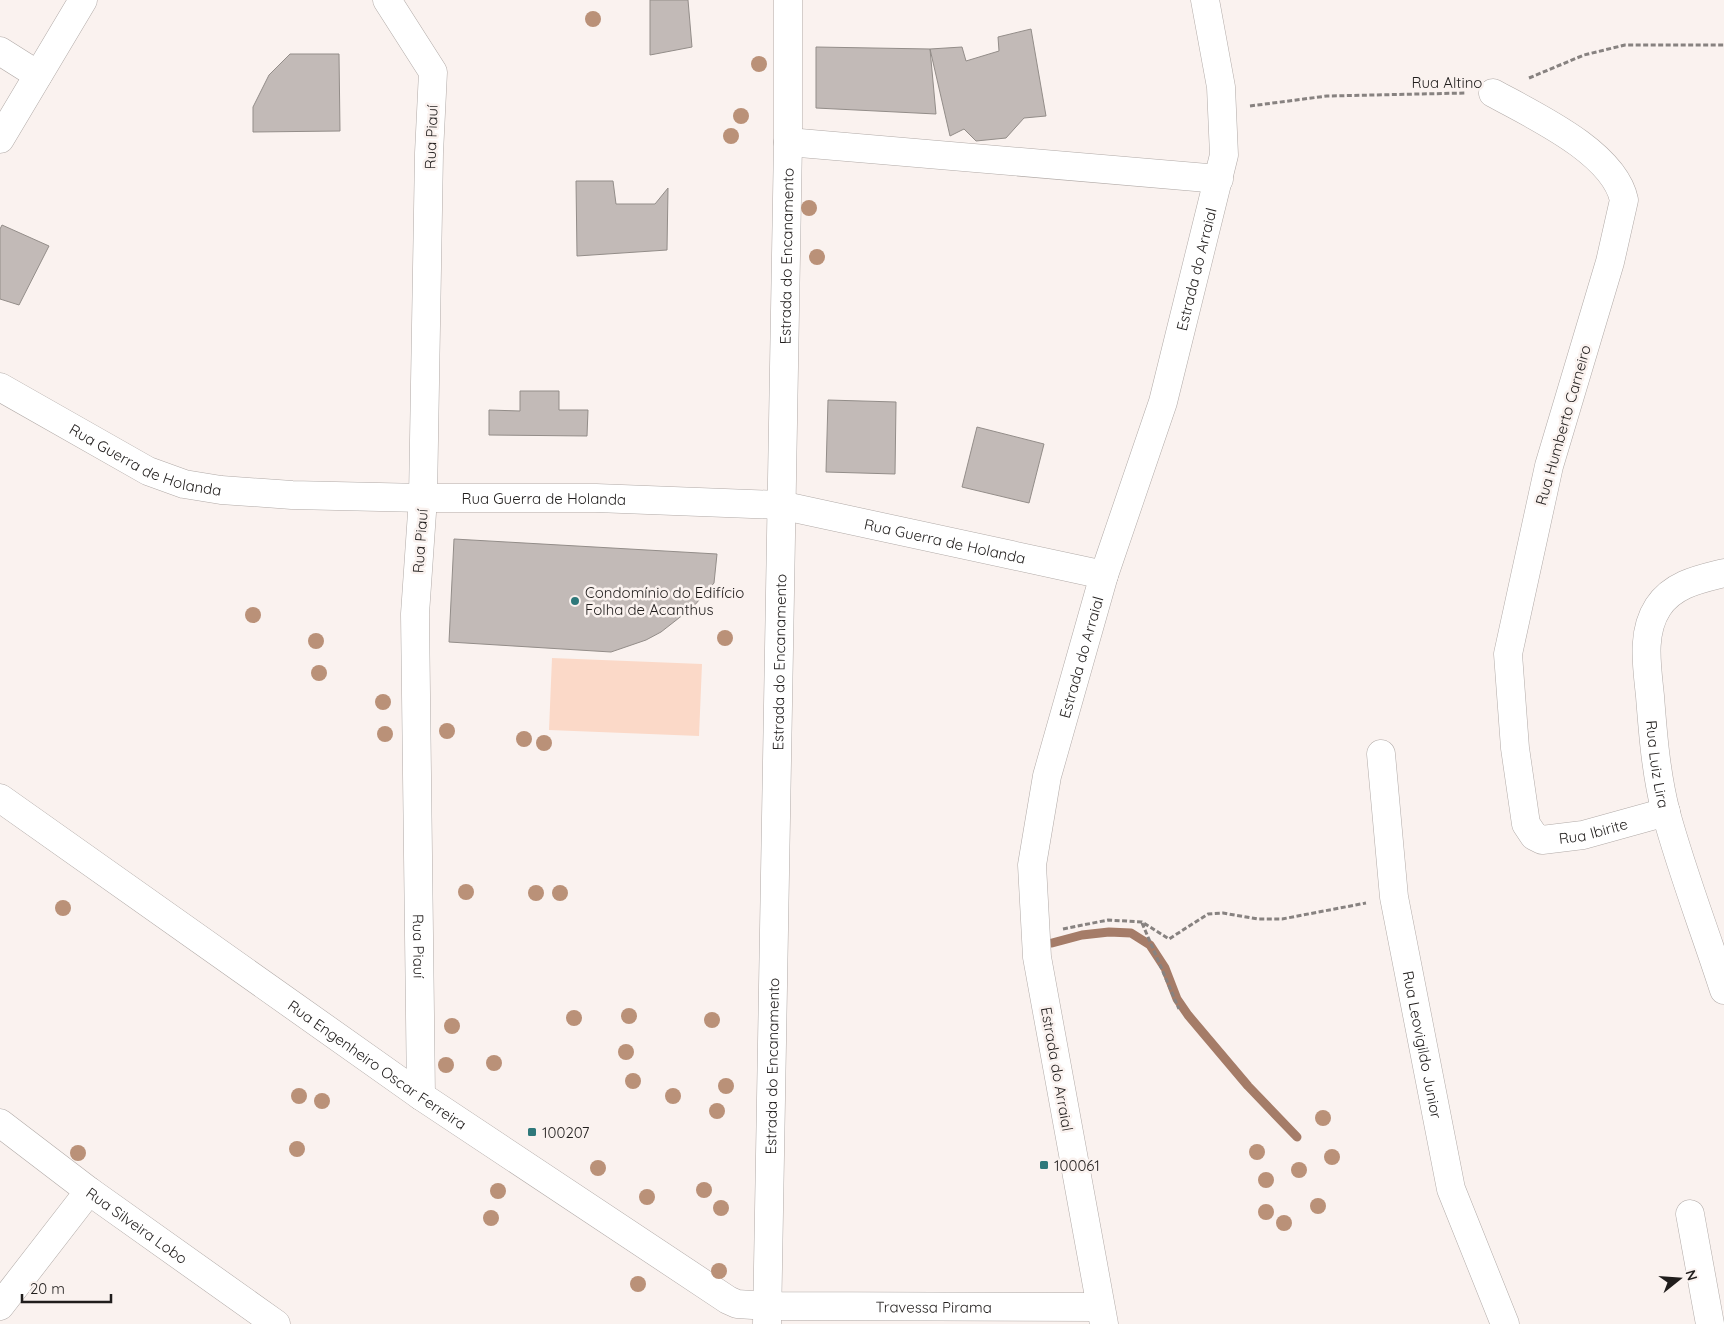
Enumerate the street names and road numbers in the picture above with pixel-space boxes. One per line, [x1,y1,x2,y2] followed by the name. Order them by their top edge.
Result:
[1412,73,1482,92] street label: Rua Altino
[420,104,442,170] street label: Rua Piauí
[775,168,797,345] street label: Estrada do Encanamento
[1171,206,1220,333] street label: Estrada do Arraial
[1531,343,1595,507] street label: Rua Humberto Carneiro
[66,419,223,499] street label: Rua Guerra de Holanda
[462,489,627,509] street label: Rua Guerra de Holanda
[408,507,432,574] street label: Rua Piauí
[862,514,1027,567] street label: Rua Guerra de Holanda
[768,574,790,751] street label: Estrada do Encanamento
[1054,594,1107,720] street label: Estrada do Arraial
[1642,719,1674,810] street label: Rua Luiz Lira
[1558,814,1630,847] street label: Rua Ibirite
[409,914,429,979] street label: Rua Piauí
[1399,969,1447,1120] street label: Rua Leovigildo Junior
[761,978,783,1155] street label: Estrada do Encanamento
[284,995,470,1133] street label: Rua Engenheiro Oscar Ferreira
[1037,1005,1077,1133] street label: Estrada do Arraial
[83,1183,191,1268] street label: Rua Silveira Lobo
[876,1297,992,1316] street label: Travessa Pirama

